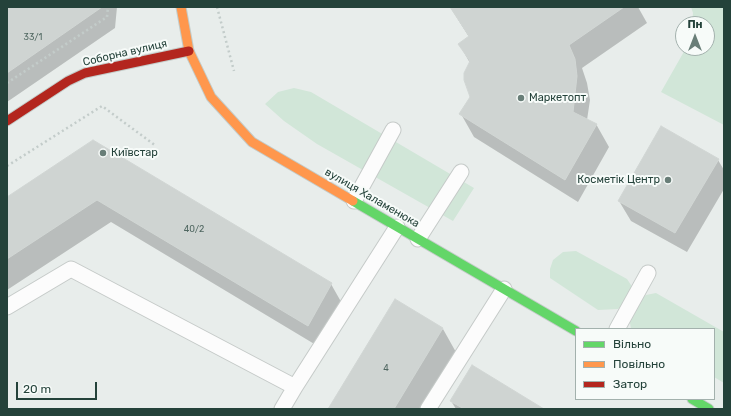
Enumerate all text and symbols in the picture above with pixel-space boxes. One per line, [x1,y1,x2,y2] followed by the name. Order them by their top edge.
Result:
[675,16,715,56] north arrow
[687,18,703,31] text: Пн
[24,32,42,42] house number: 33/1
[82,37,168,69] street label: Соборна вулиця
[529,91,586,105] place label: Маркетопт
[516,93,526,103] marker: Маркетопт
[111,146,158,160] place label: Київстар
[98,148,108,158] marker: Київстар
[322,166,422,230] street label: вулиця Халаменюка
[577,173,660,187] place label: Косметік Центр
[663,175,673,185] marker: Косметік Центр
[184,224,204,234] house number: 40/2
[575,328,715,400] legend
[613,337,651,351] text: Вільно
[613,357,665,371] text: Повільно
[383,363,389,373] house number: 4
[18,374,99,400] scale bar
[613,377,647,391] text: Затор
[23,382,51,396] text: 20 m

